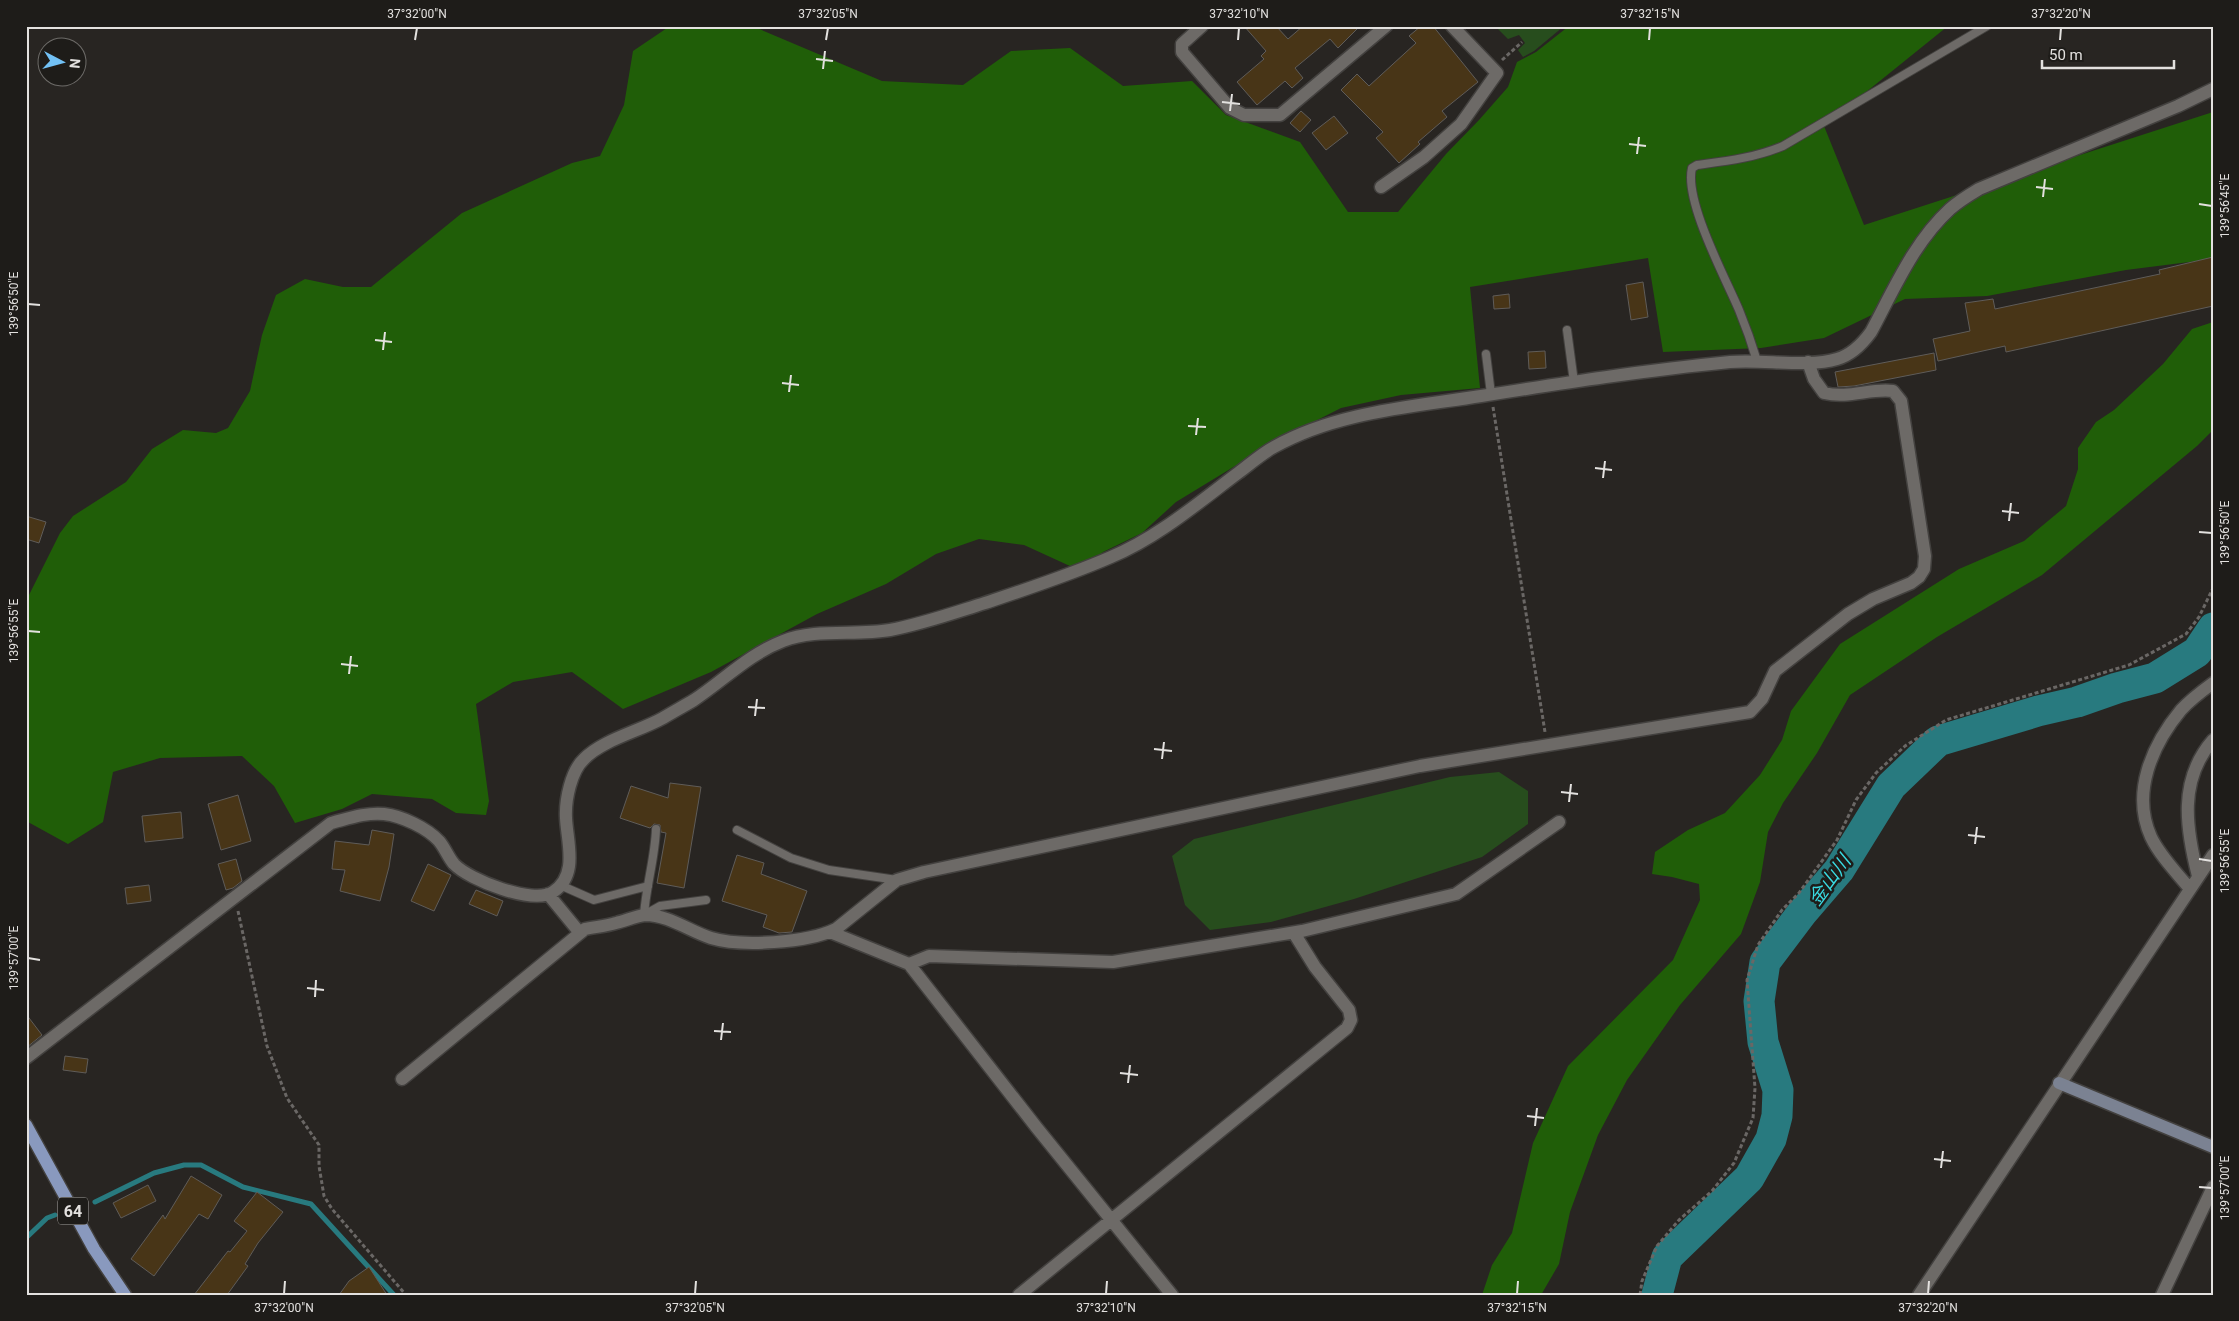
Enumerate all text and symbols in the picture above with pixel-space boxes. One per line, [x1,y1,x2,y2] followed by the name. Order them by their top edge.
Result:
[387,7,447,21] text: 37°32'00"N
[798,7,858,21] text: 37°32'05"N
[1209,7,1269,21] text: 37°32'10"N
[1620,7,1680,21] text: 37°32'15"N
[2031,7,2091,21] text: 37°32'20"N
[38,38,88,88] north arrow
[2042,38,2174,70] scale bar
[2049,46,2083,64] text: 50 m
[66,58,83,69] text: N
[2218,174,2232,238] text: 139°56'45"E
[7,272,21,336] text: 139°56'50"E
[2218,501,2232,565] text: 139°56'50"E
[7,599,21,663] text: 139°56'55"E
[2218,829,2232,893] text: 139°56'55"E
[1803,849,1857,910] water label: 金山川
[7,926,21,990] text: 139°57'00"E
[2218,1156,2232,1220] text: 139°57'00"E
[58,1198,88,1224] road number: 64
[254,1301,314,1315] text: 37°32'00"N
[665,1301,725,1315] text: 37°32'05"N
[1076,1301,1136,1315] text: 37°32'10"N
[1487,1301,1547,1315] text: 37°32'15"N
[1898,1301,1958,1315] text: 37°32'20"N

